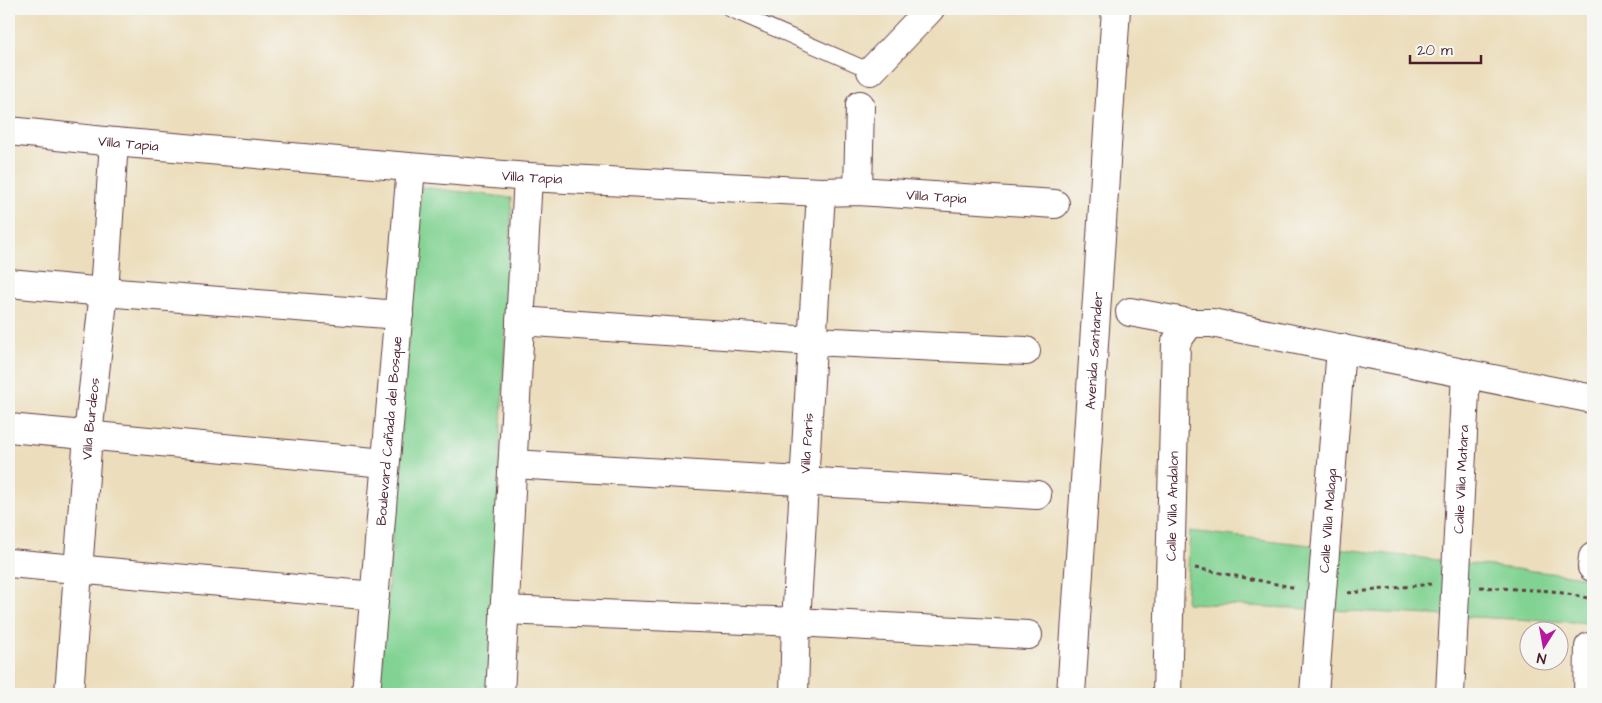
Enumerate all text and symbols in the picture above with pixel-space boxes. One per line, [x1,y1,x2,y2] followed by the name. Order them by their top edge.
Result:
[1410,32,1481,64] scale bar
[1417,40,1453,61] text: 20 m
[97,131,160,157] street label: Villa Tapia
[501,166,563,190] street label: Villa Tapia
[905,185,967,209] street label: Villa Tapia
[1081,291,1108,410] street label: Avenida Santander
[371,335,408,527] street label: Boulevard Cañada del Bosque
[77,377,105,461] street label: Villa Burdeos
[796,412,819,474] street label: Villa Paris
[1449,424,1474,534] street label: Calle Villa Matara
[1161,451,1184,561] street label: Calle Villa Andalon
[1314,467,1343,574] street label: Calle Villa Malaga
[1520,620,1570,670] north arrow
[1535,647,1548,668] text: N

